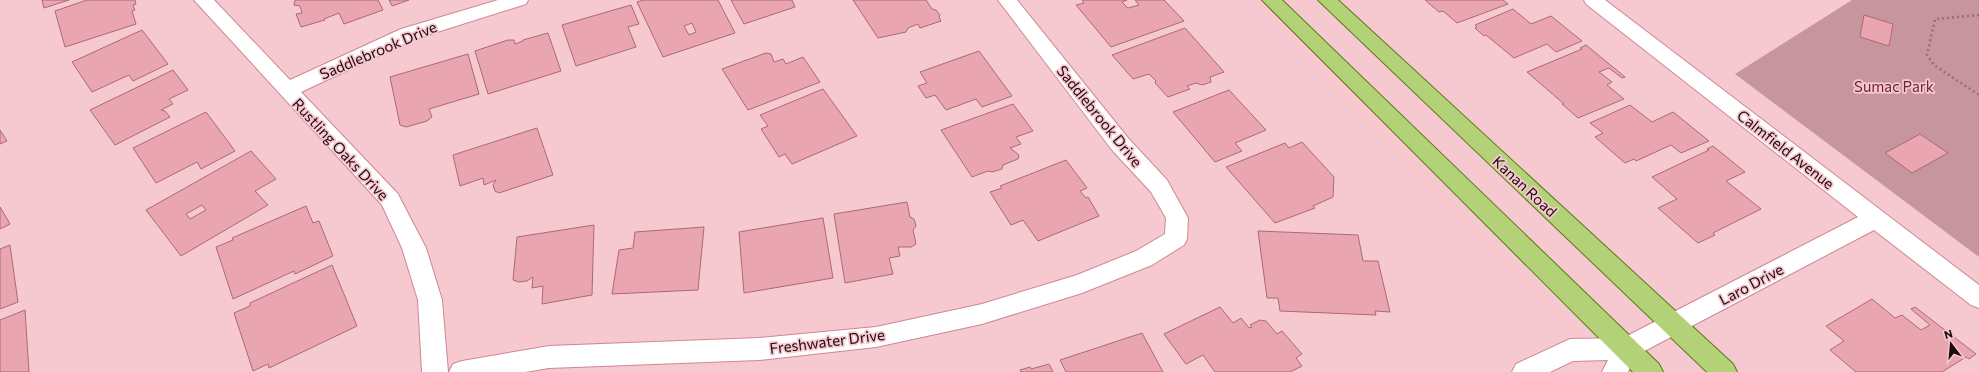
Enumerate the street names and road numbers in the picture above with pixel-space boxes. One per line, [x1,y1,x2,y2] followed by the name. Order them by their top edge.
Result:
[317,17,439,83] street label: Saddlebrook Drive
[1054,62,1147,170] street label: Saddlebrook Drive
[289,94,393,204] street label: Rustling Oaks Drive
[1734,106,1838,192] street label: Calmfield Avenue
[1489,152,1561,220] street label: Kanan Road
[1716,260,1786,308] street label: Laro Drive
[768,325,886,357] street label: Freshwater Drive

